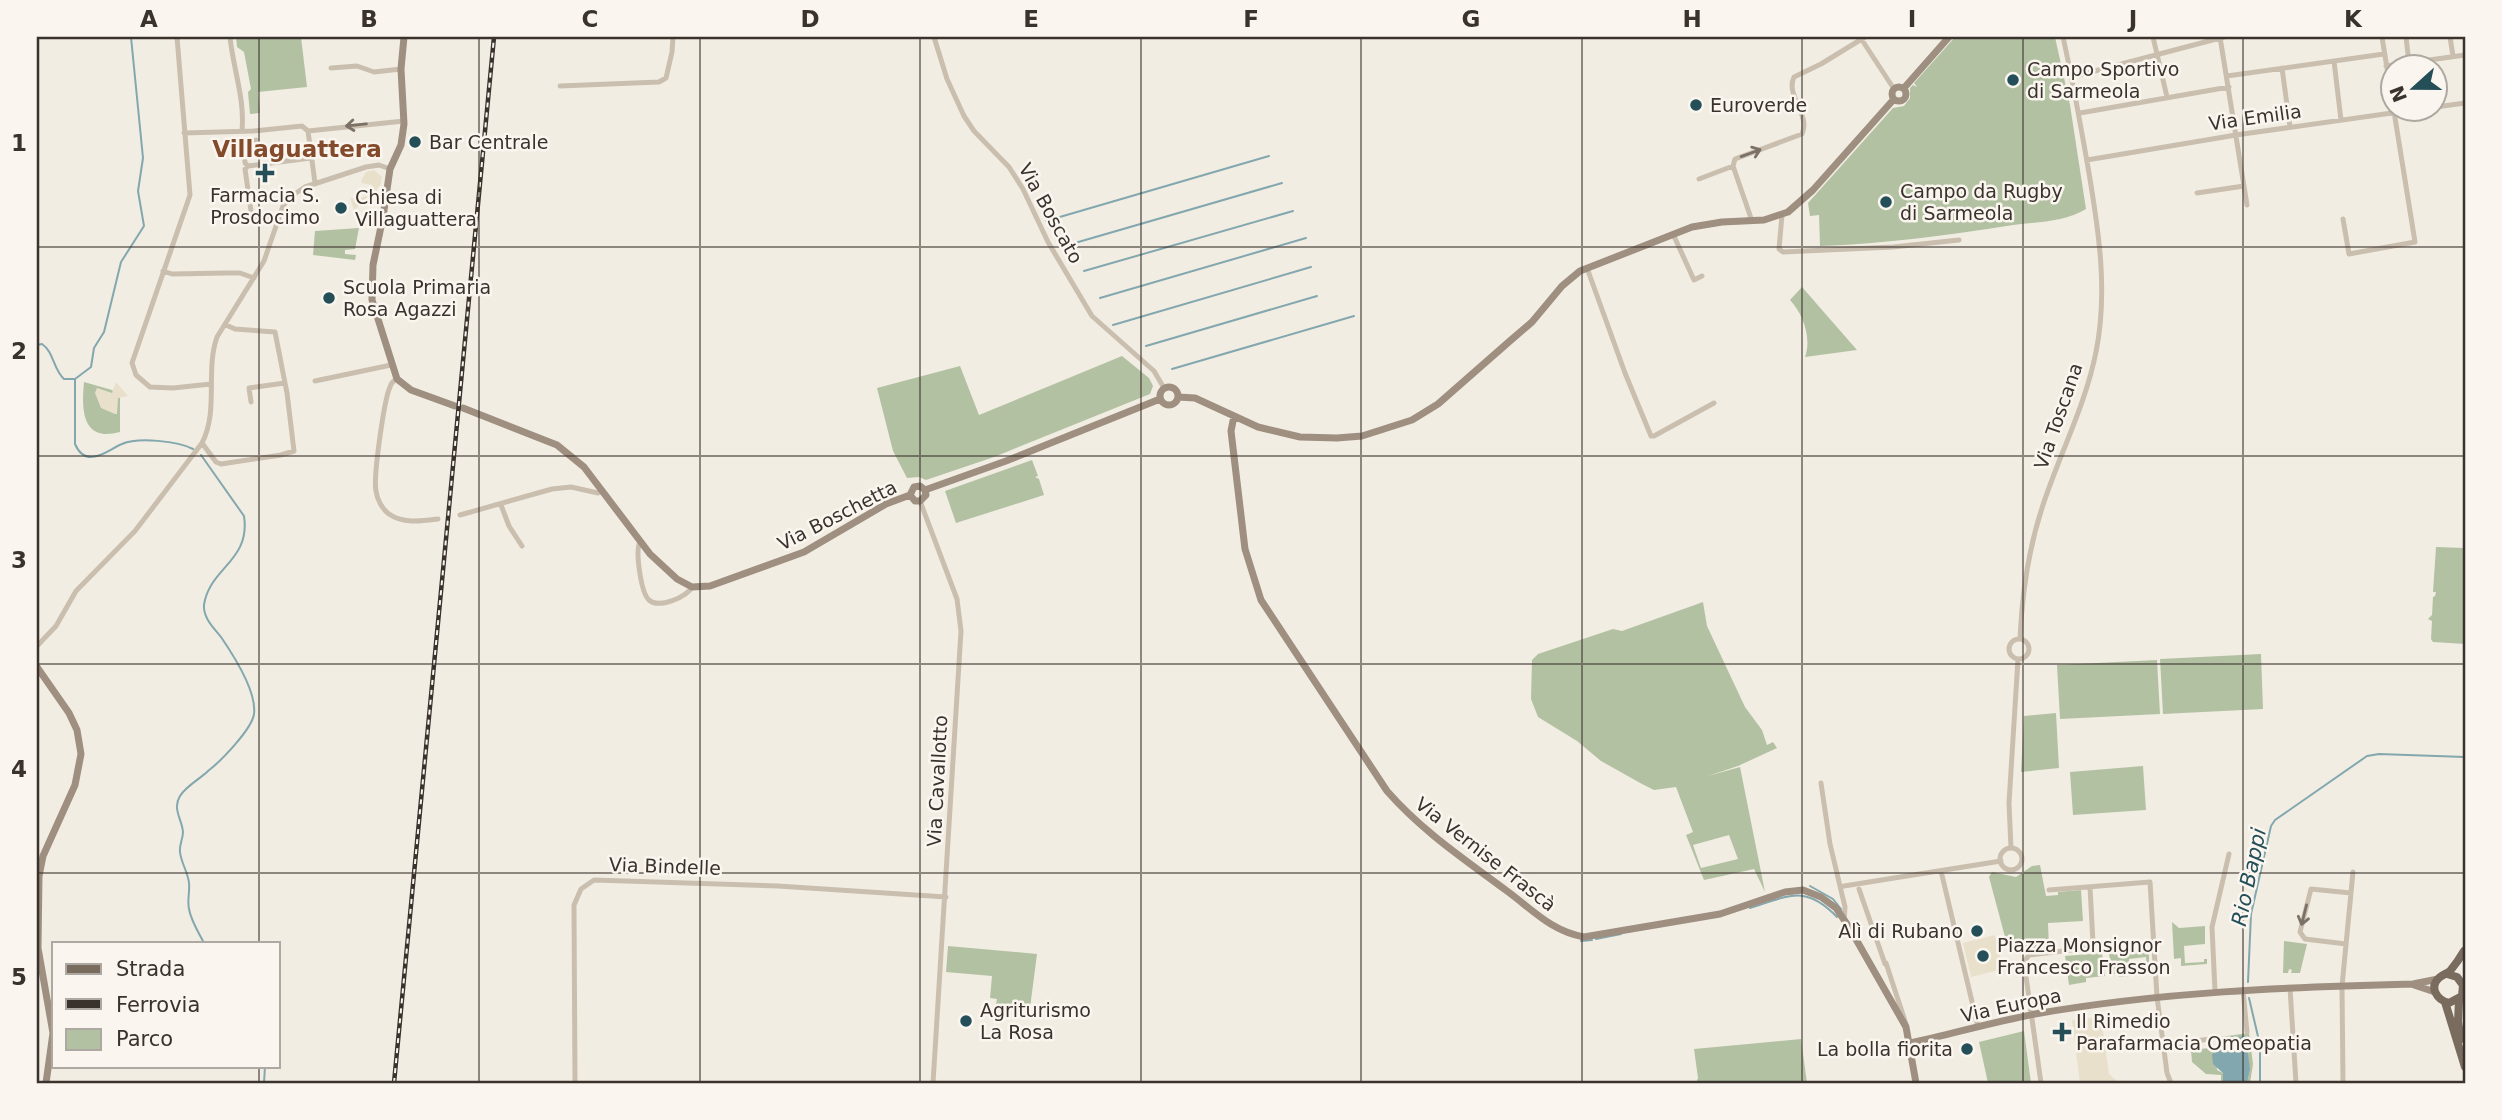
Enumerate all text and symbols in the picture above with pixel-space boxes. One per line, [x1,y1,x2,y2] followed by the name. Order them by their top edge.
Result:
[140,6,158,32] text: A
[360,6,378,32] text: B
[582,6,598,32] text: C
[800,6,820,32] text: D
[1023,6,1039,32] text: E
[1243,6,1259,32] text: F
[1462,6,1480,32] text: G
[1682,6,1702,32] text: H
[1908,6,1916,32] text: I
[2127,6,2137,32] text: J
[2344,6,2363,32] text: K
[2380,52,2450,122] north arrow
[2027,58,2179,102] place label: Campo Sportivo di Sarmeola
[2005,72,2021,88] marker: Campo Sportivo di Sarmeola
[2385,83,2411,105] text: N
[1710,94,1807,116] place label: Euroverde
[1688,97,1704,113] marker: Euroverde
[2207,100,2303,134] street label: Via Emilia
[345,119,368,132] one-way arrow
[11,130,27,156] text: 1
[429,131,548,153] place label: Bar Centrale
[407,134,423,150] marker: Bar Centrale
[212,136,382,162] district label: Villaguattera
[1739,146,1761,159] one-way arrow
[1014,159,1088,267] street label: Via Boscato
[257,165,273,181] marker: Farmacia S. Prosdocimo
[1900,180,2063,224] place label: Campo da Rugby di Sarmeola
[210,184,320,228] place label: Farmacia S. Prosdocimo
[355,186,477,230] place label: Chiesa di Villaguattera
[1878,194,1894,210] marker: Campo da Rugby di Sarmeola
[333,200,349,216] marker: Chiesa di Villaguattera
[343,276,491,320] place label: Scuola Primaria Rosa Agazzi
[321,290,337,306] marker: Scuola Primaria Rosa Agazzi
[11,338,27,364] text: 2
[2029,360,2087,472] street label: Via Toscana
[774,476,900,554] street label: Via Boschetta
[11,547,27,573] text: 3
[923,714,951,848] street label: Via Cavallotto
[11,756,27,782] text: 4
[1411,792,1561,916] street label: Via Vernise Frascà
[2227,826,2271,928] water label: Rio Bappi
[609,853,721,879] street label: Via Bindelle
[2297,903,2310,926] one-way arrow
[1838,920,1963,942] place label: Alì di Rubano
[1969,923,1985,939] marker: Alì di Rubano
[1997,934,2171,978] place label: Piazza Monsignor Francesco Frasson
[52,942,280,1068] legend
[1975,948,1991,964] marker: Piazza Monsignor Francesco Frasson
[116,957,185,981] text: Strada
[11,964,27,990] text: 5
[1959,984,2063,1026] street label: Via Europa
[116,993,200,1017] text: Ferrovia
[980,999,1091,1043] place label: Agriturismo La Rosa
[2076,1010,2312,1054] place label: Il Rimedio Parafarmacia Omeopatia
[958,1013,974,1029] marker: Agriturismo La Rosa
[2054,1024,2070,1040] marker: Il Rimedio Parafarmacia Omeopatia
[116,1027,173,1051] text: Parco
[1817,1038,1953,1060] place label: La bolla fiorita
[1959,1041,1975,1057] marker: La bolla fiorita

